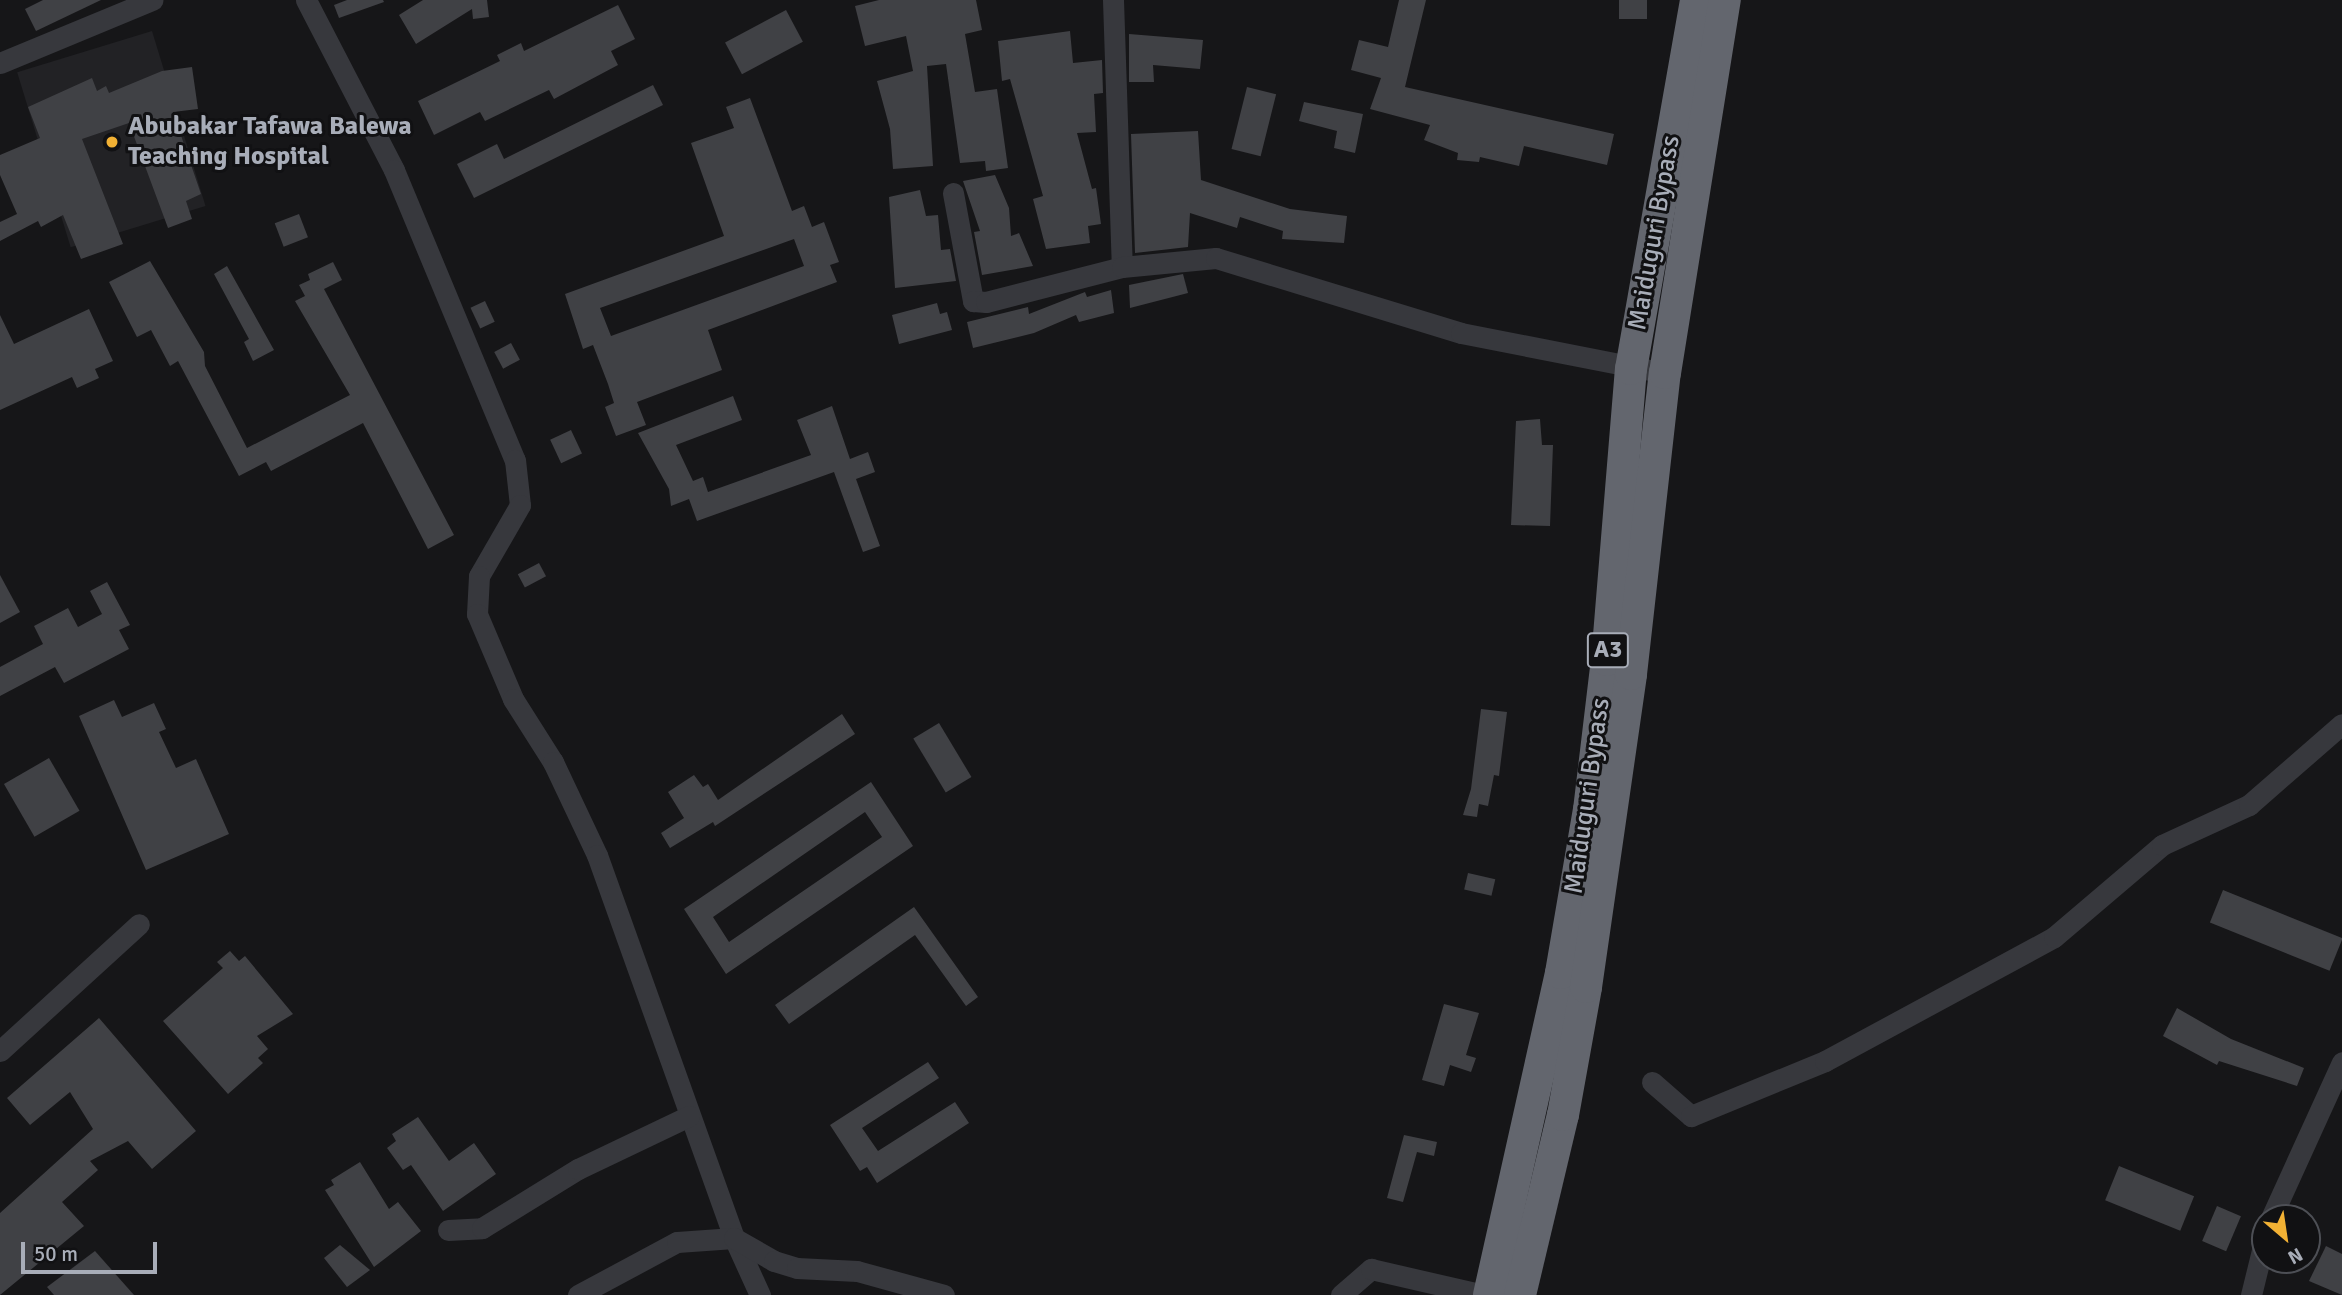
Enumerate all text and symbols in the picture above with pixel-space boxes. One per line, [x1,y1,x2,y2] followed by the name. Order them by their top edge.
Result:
[128,111,412,172] place label: Abubakar Tafawa Balewa Teaching Hospital
[102,132,122,152] marker: Abubakar Tafawa Balewa Teaching Hospital
[1623,133,1687,333] street label: Maiduguri Bypass
[1585,630,1631,670] road number: A3
[1559,696,1617,896] street label: Maiduguri Bypass
[2251,1204,2321,1274] north arrow
[24,1228,161,1272] scale bar
[34,1241,78,1267] text: 50 m
[2284,1242,2307,1269] text: N

